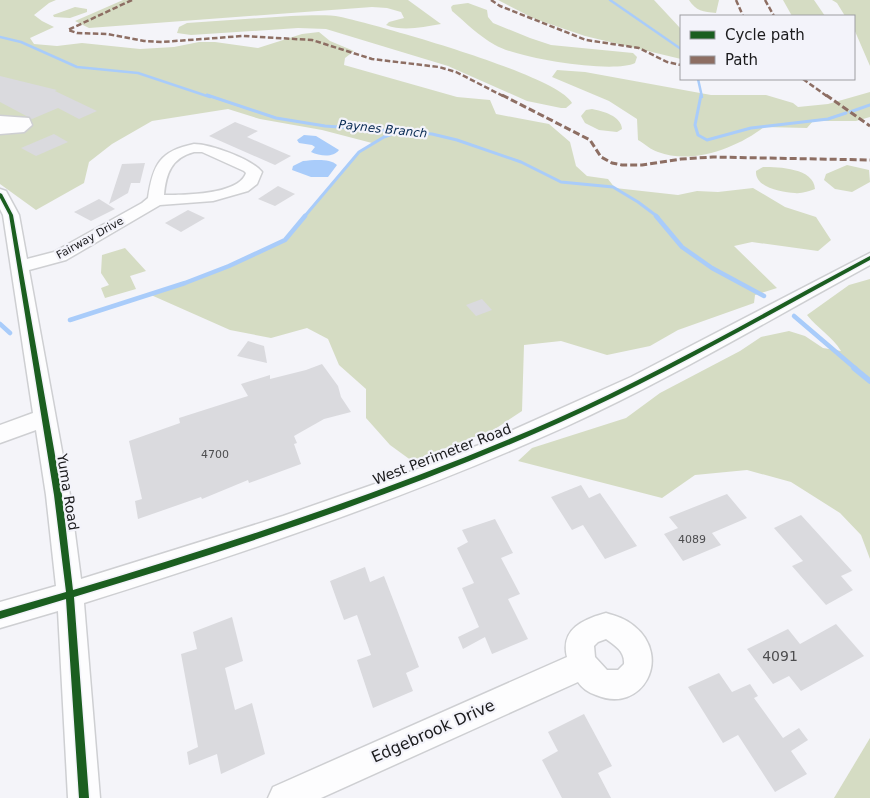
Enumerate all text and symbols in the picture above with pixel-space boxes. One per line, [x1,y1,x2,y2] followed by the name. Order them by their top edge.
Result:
[680,15,855,80] legend
[725,26,805,44] text: Cycle path
[725,51,758,69] text: Path
[338,117,428,141] water label: Paynes Branch
[54,214,126,262] street label: Fairway Drive
[371,420,513,488] street label: West Perimeter Road
[201,448,229,461] house number: 4700
[54,451,82,532] street label: Yuma Road
[678,533,706,546] house number: 4089
[762,648,798,664] house number: 4091
[368,695,498,767] street label: Edgebrook Drive

